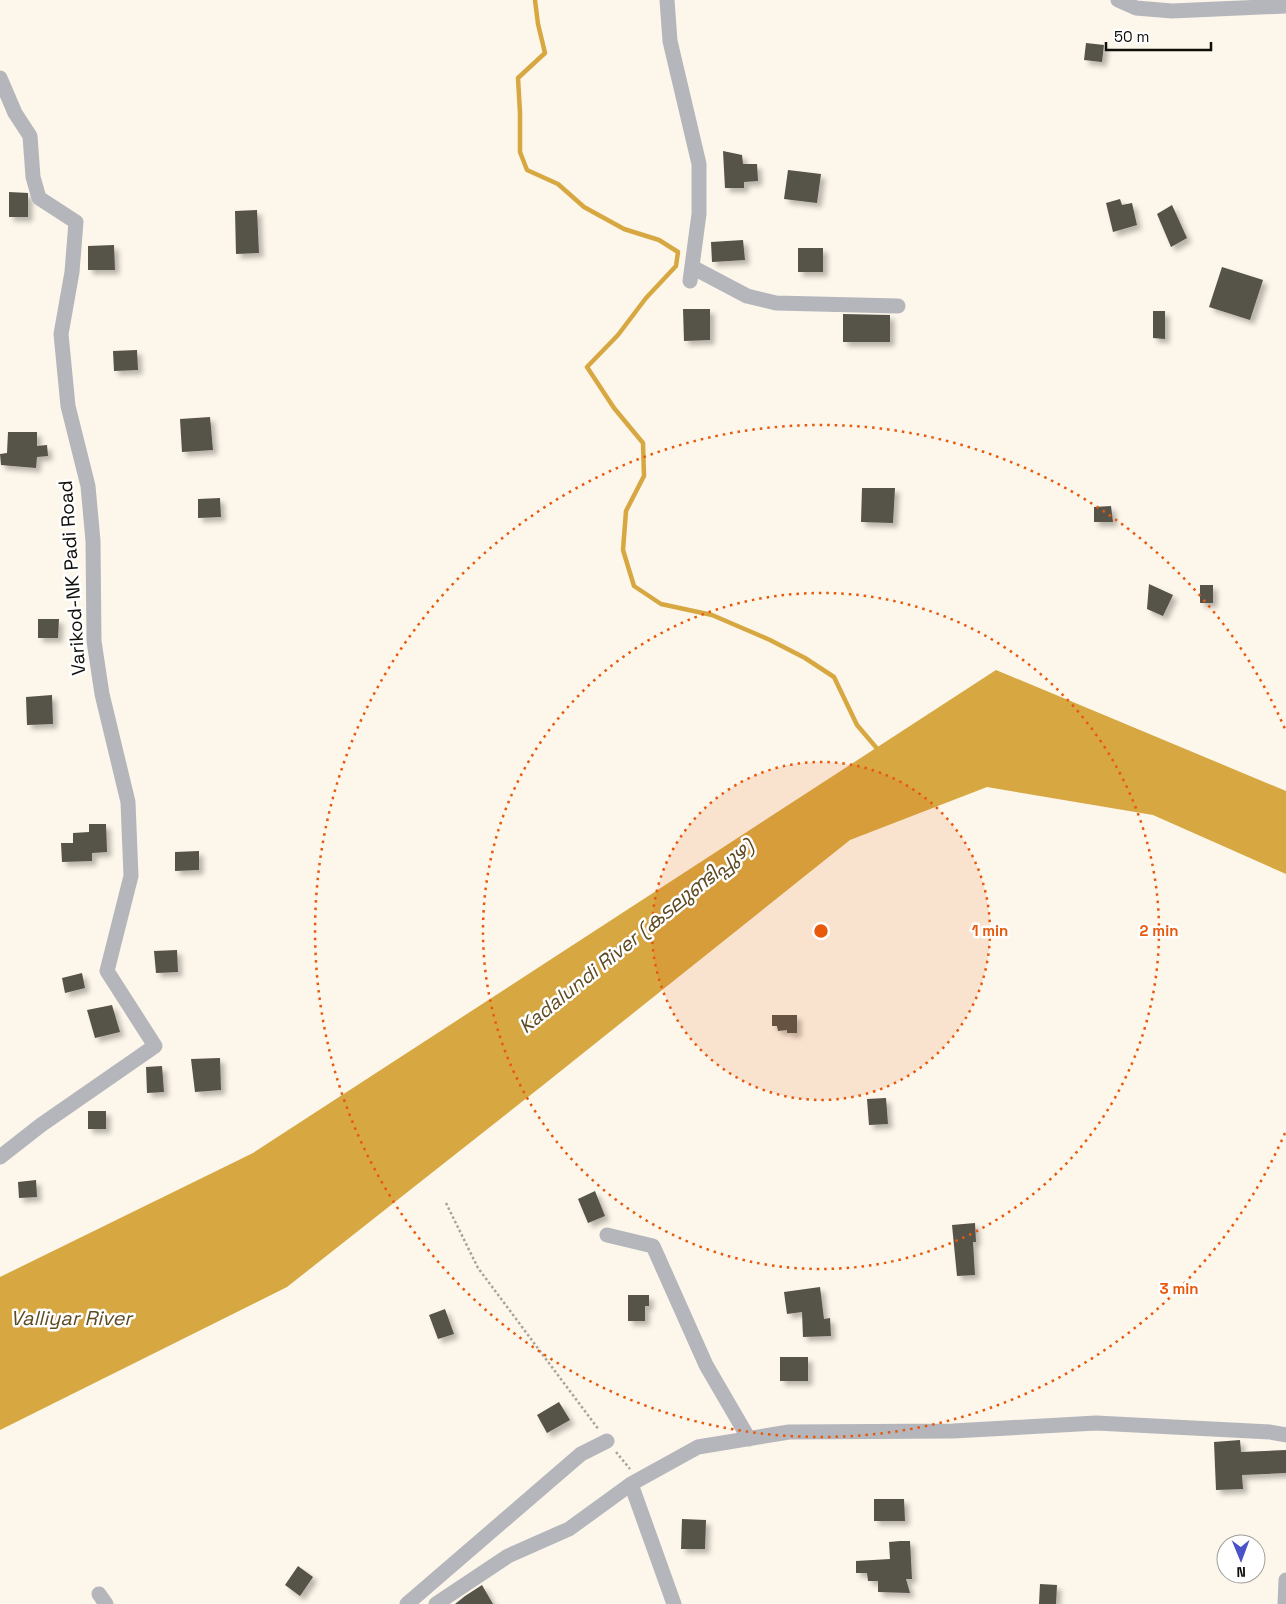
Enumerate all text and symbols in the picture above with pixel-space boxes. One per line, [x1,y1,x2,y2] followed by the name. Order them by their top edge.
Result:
[1106,20,1211,52] scale bar
[1114,27,1149,46] text: 50 m
[53,480,91,676] street label: Varikod-NK Padi Road
[513,832,761,1040] water label: Kadalundi River (കടലുണ്ടിപ്പുഴ)
[972,921,1008,940] text: 1 min
[1140,921,1178,940] text: 2 min
[812,922,830,940] centre of rings
[1160,1279,1198,1298] text: 3 min
[10,1305,134,1331] water label: Valliyar River
[1216,1534,1266,1584] north arrow
[1236,1563,1246,1581] text: N

